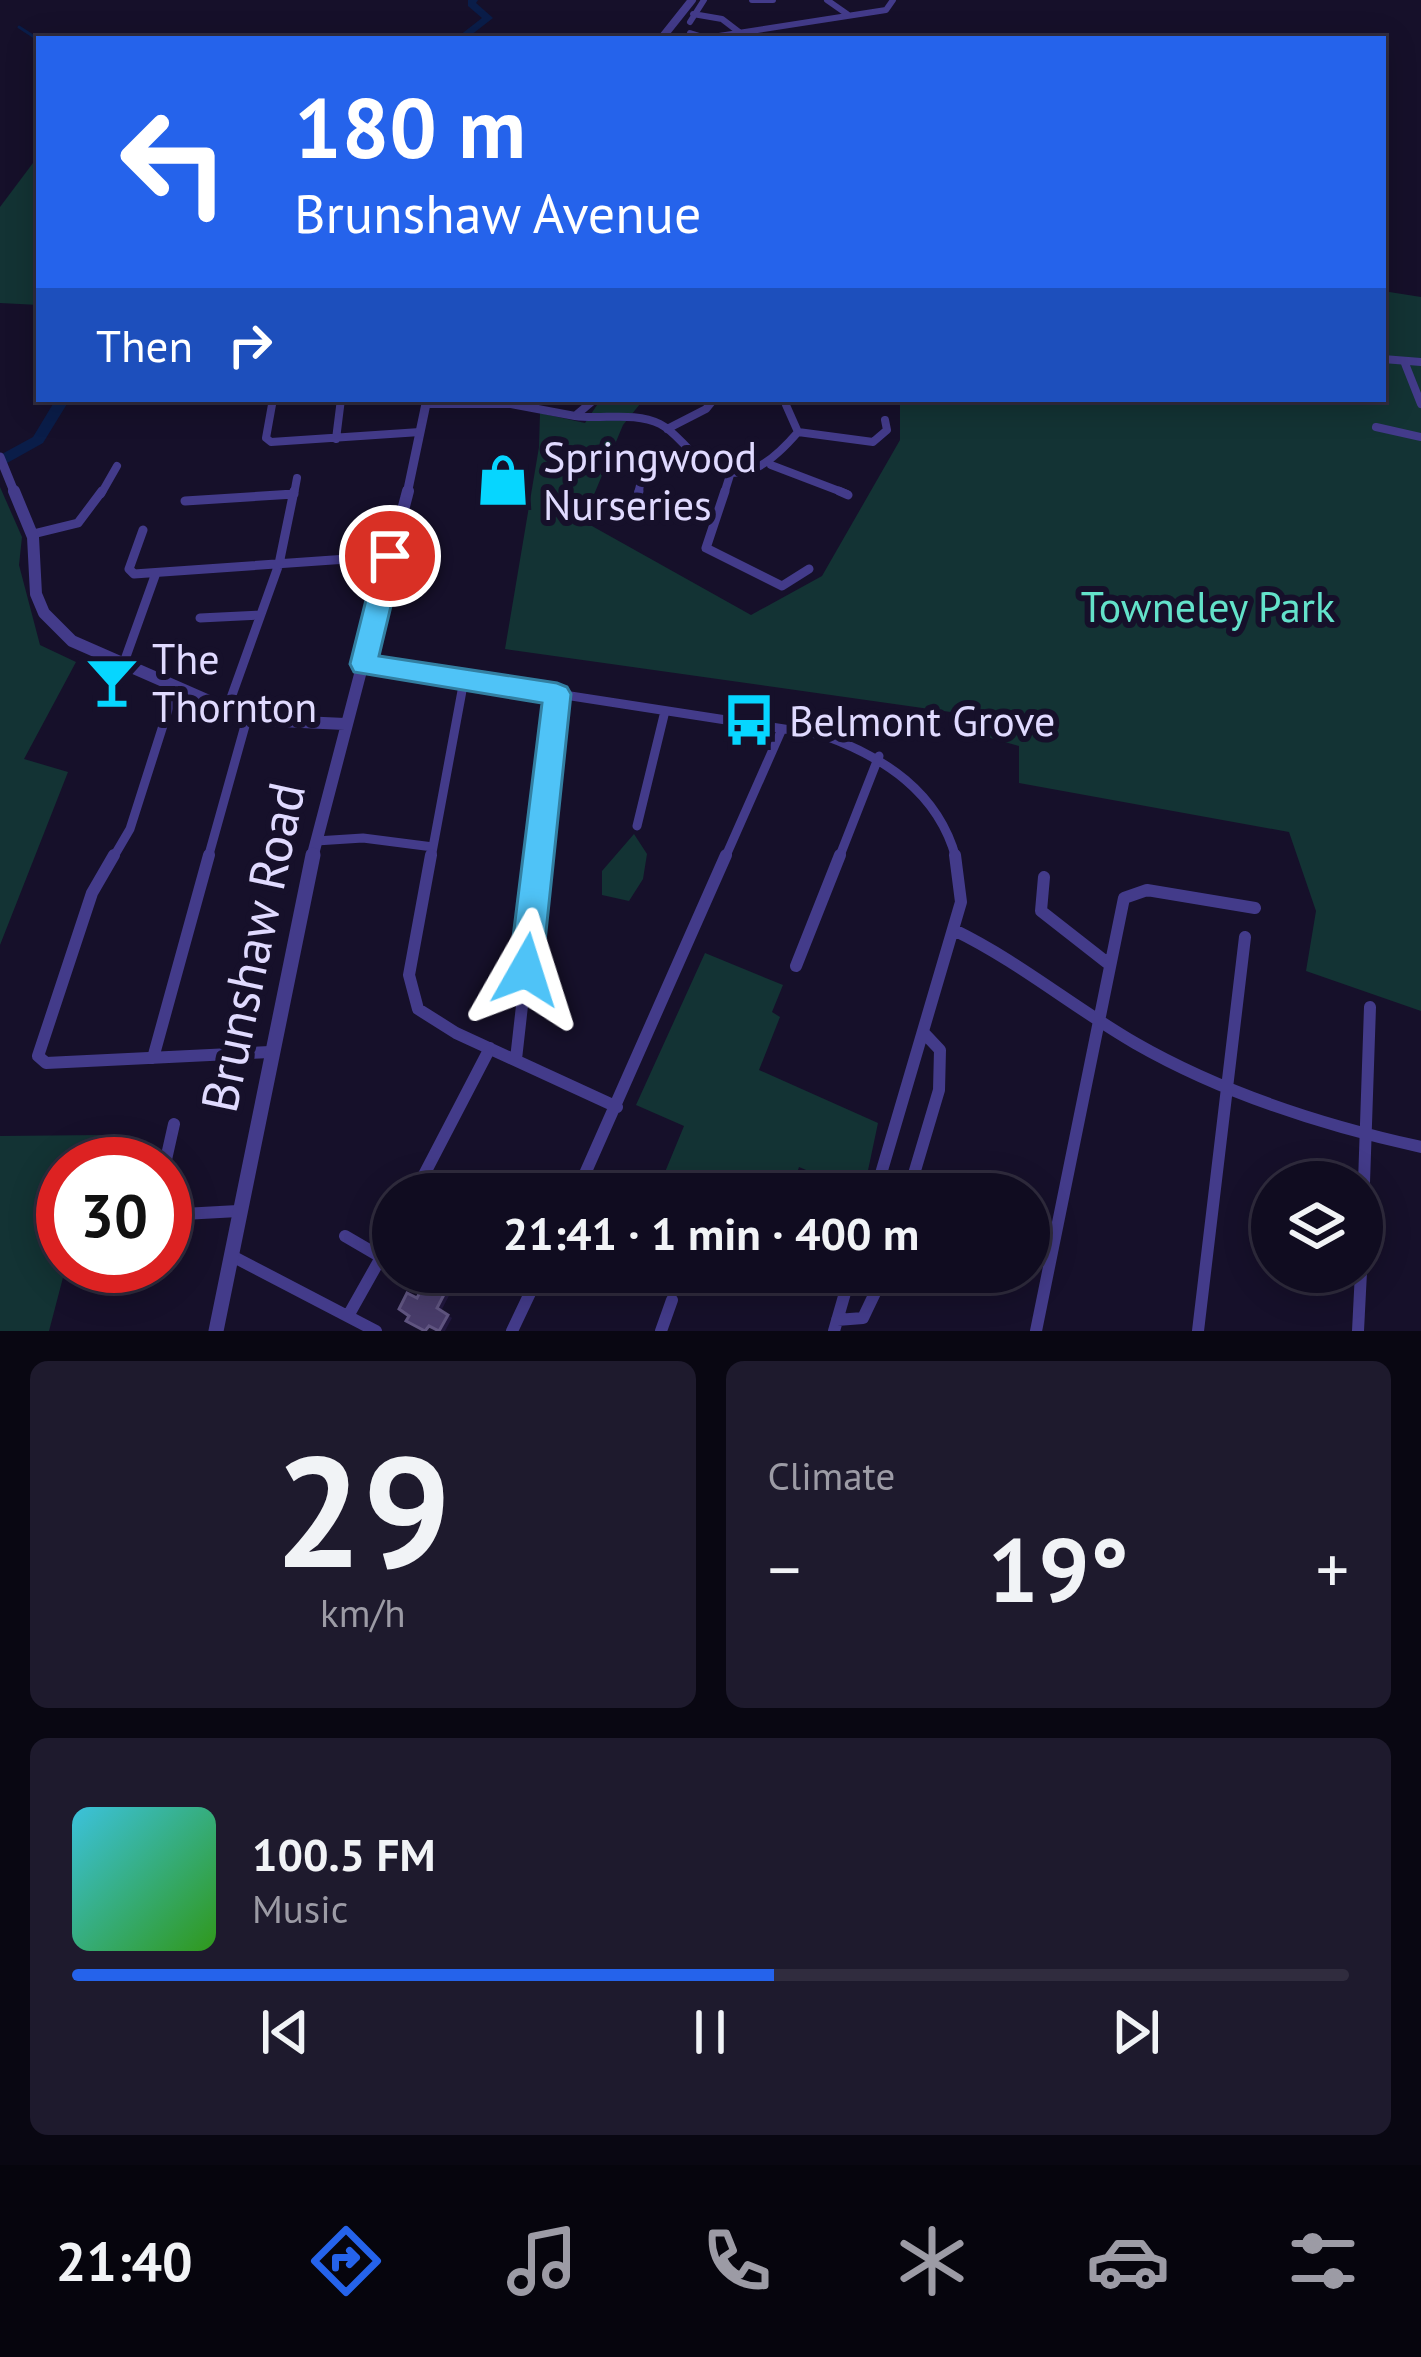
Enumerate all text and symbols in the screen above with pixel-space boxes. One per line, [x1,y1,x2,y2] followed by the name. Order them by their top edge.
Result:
[294,72,526,181] text: 180 m
[96,84,252,240] icon: left
[294,178,701,248] text: Brunshaw Avenue
[217,312,283,378] icon: right
[96,316,193,374] text: Then
[543,429,757,532] place label: Springwood Nurseries
[474,451,532,509] shop icon: Springwood Nurseries
[339,505,441,607] pin
[357,523,423,589] icon: arrive
[1081,579,1335,634] park label: Towneley Park
[152,631,317,734] place label: The Thornton
[83,653,141,711] bar icon: The Thornton
[720,691,778,749] bus stop icon: Belmont Grove
[789,693,1055,748] place label: Belmont Grove
[185,776,319,1118] street label: Brunshaw Road
[463,907,589,1033] position arrow
[36,1137,192,1293] speed limit sign: 30
[1251,1161,1383,1293] map controls
[1251,1161,1383,1293] button: layers
[503,1204,919,1262] text: 21:41 · 1 min · 400 m
[274,1408,451,1610] text: 29
[768,1450,895,1501] text: Climate
[988,1510,1129,1627] text: 19°
[768,1526,801,1611] text: −
[1316,1526,1349,1611] text: +
[320,1587,406,1638] text: km/h
[252,1825,435,1883] text: 100.5 FM
[252,1883,348,1934] text: Music
[252,1999,318,2065] icon: previous
[677,1999,743,2065] icon: pause
[1103,1999,1169,2065] icon: next
[304,2219,388,2303] icon: directions
[500,2219,584,2303] icon: music
[695,2219,779,2303] icon: phone
[890,2219,974,2303] icon: climate
[1086,2219,1170,2303] icon: car
[1281,2219,1365,2303] icon: filters
[56,2226,193,2296] text: 21:40

